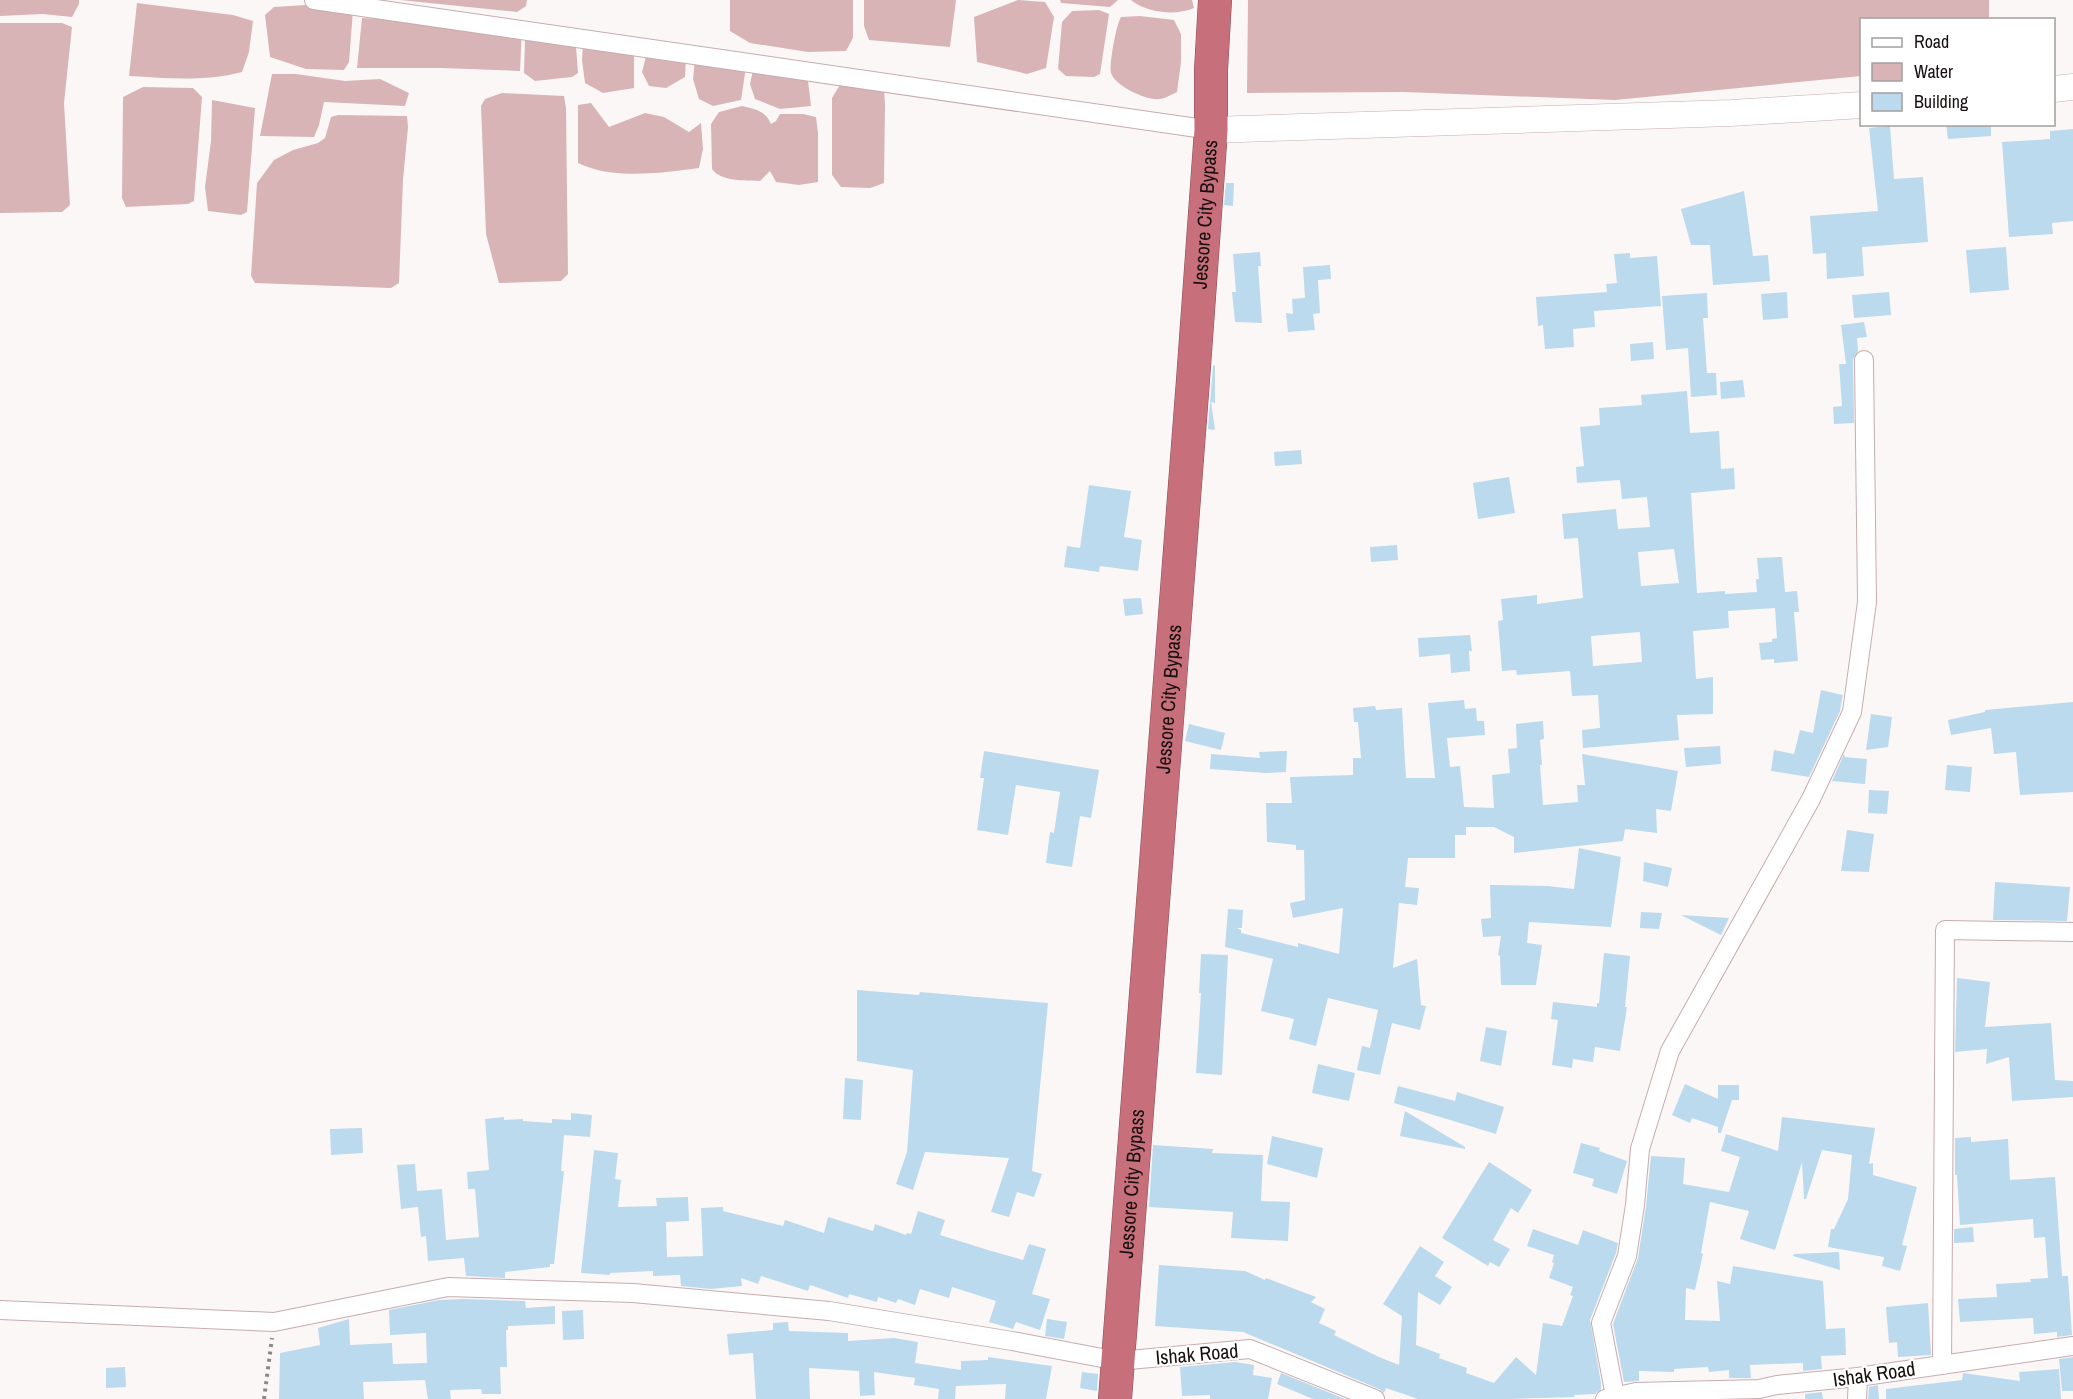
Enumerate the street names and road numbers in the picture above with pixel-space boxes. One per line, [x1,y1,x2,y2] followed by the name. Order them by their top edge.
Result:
[1186,139,1223,290] street label: Jessore City Bypass
[1149,623,1187,775] street label: Jessore City Bypass
[1112,1108,1150,1259] street label: Jessore City Bypass
[1154,1336,1239,1371] street label: Ishak Road
[1831,1354,1917,1393] street label: Ishak Road

